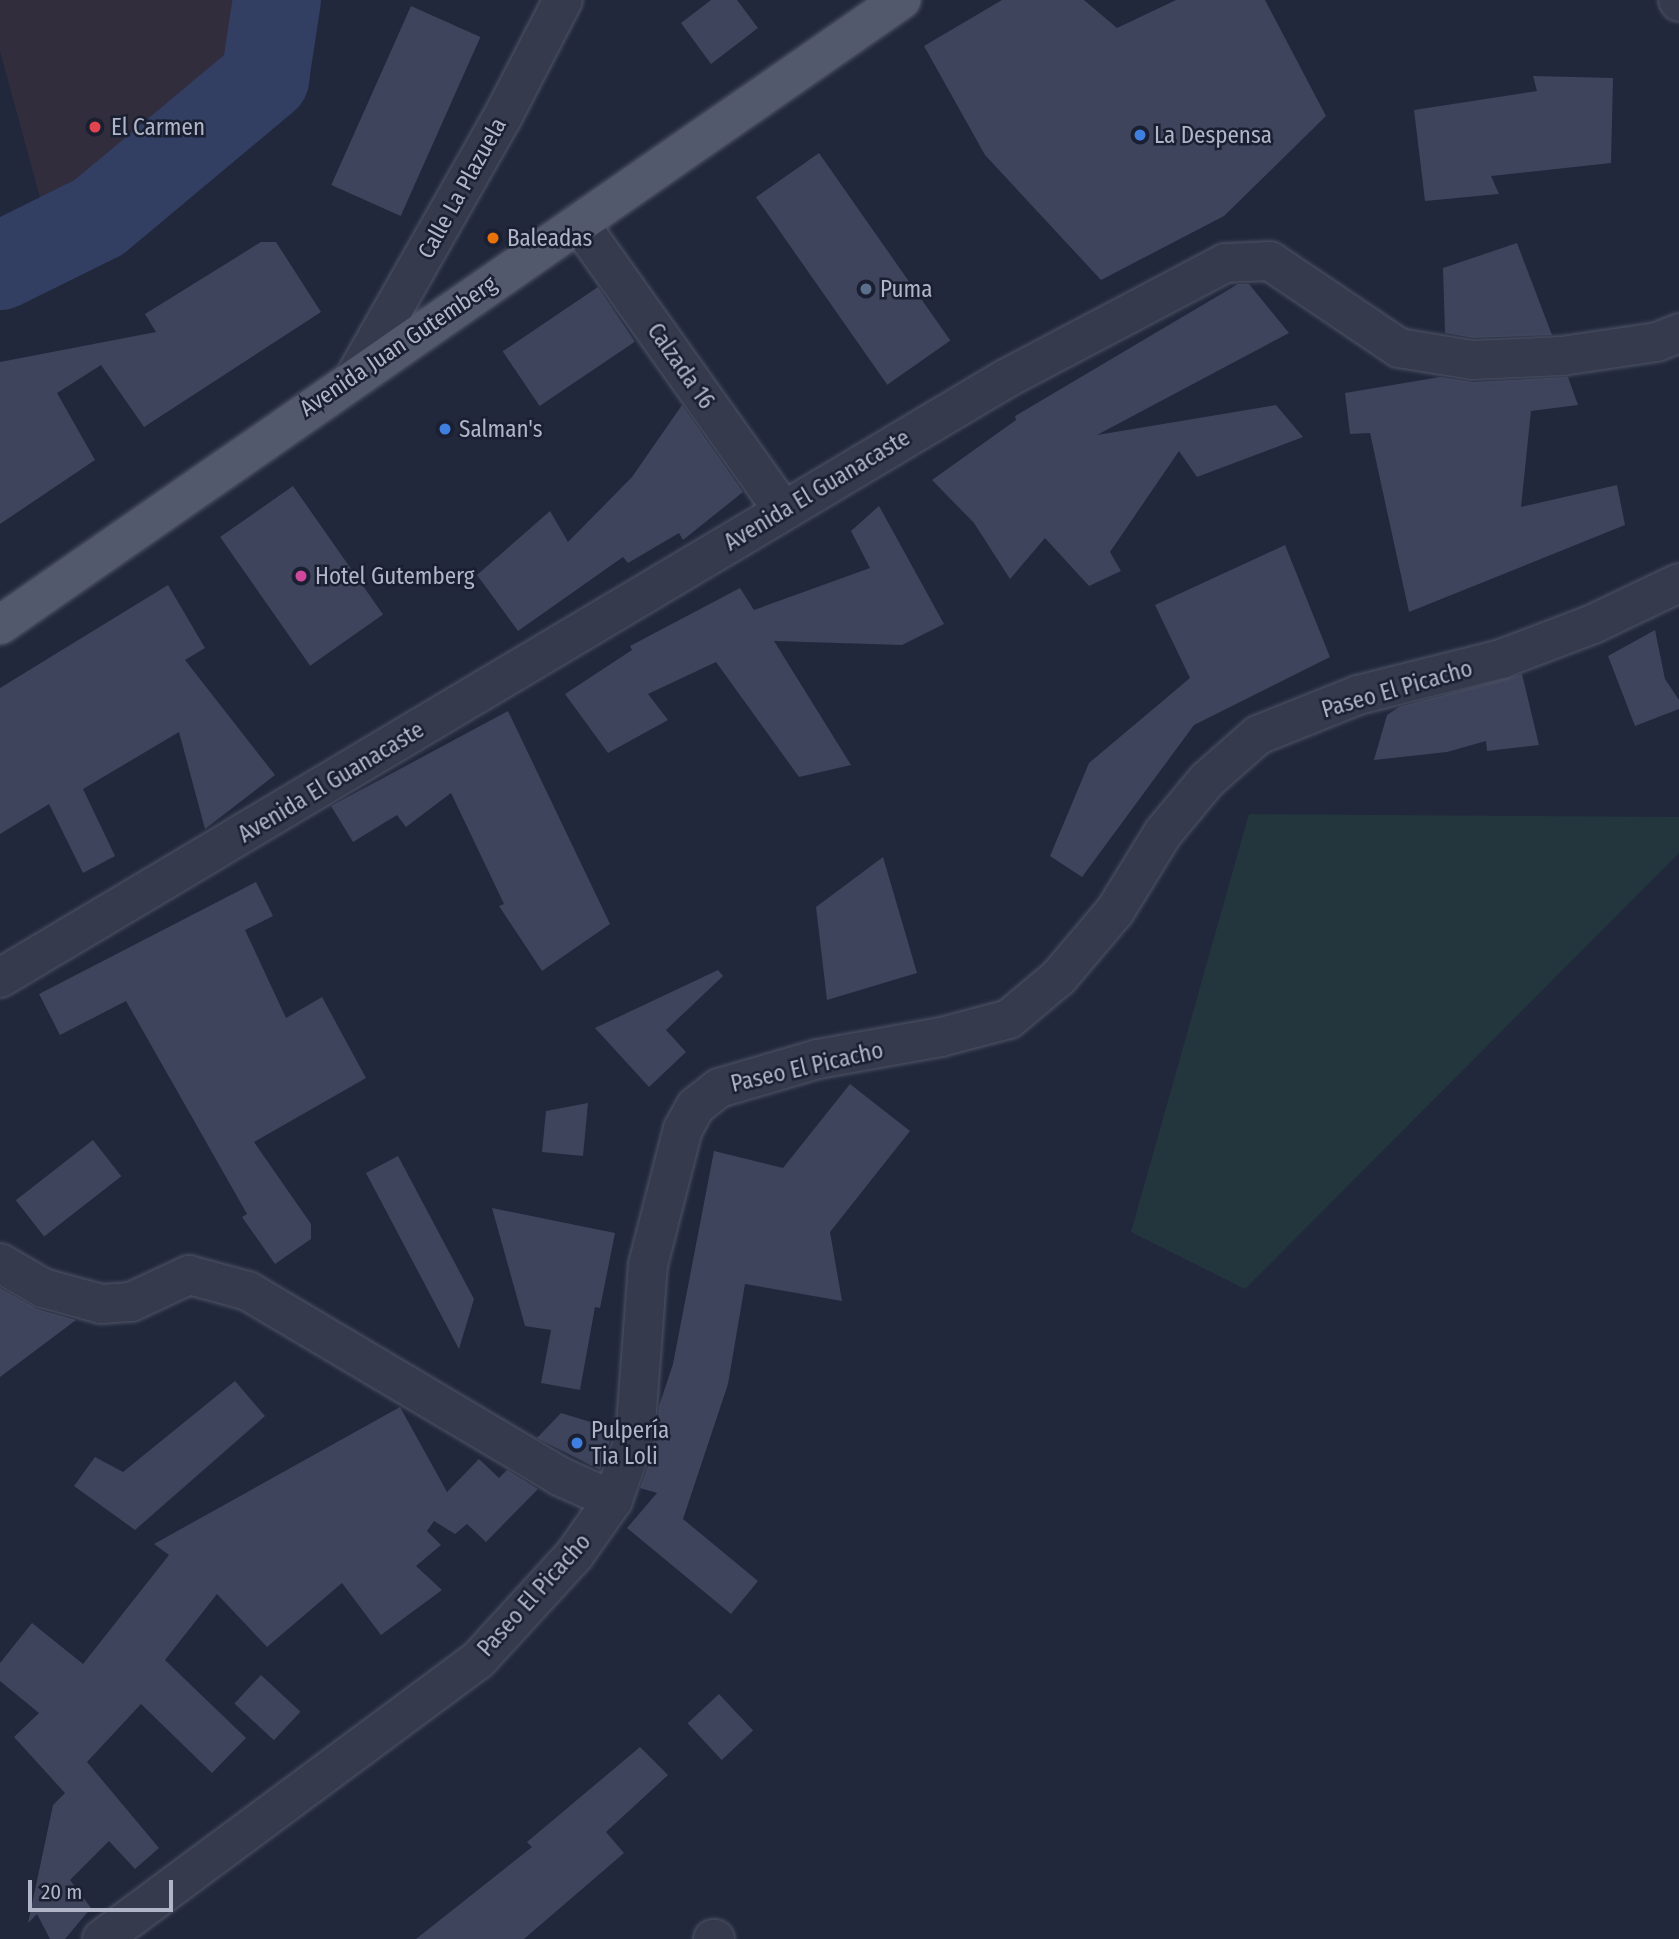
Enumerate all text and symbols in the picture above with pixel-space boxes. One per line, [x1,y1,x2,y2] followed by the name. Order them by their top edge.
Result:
[111,113,205,141] place label: El Carmen
[412,113,512,263] street label: Calle La Plazuela
[85,117,105,137] marker: El Carmen
[1154,121,1272,149] place label: La Despensa
[1132,127,1148,143] marker: La Despensa
[507,224,592,252] place label: Baleadas
[485,230,501,246] marker: Baleadas
[294,270,502,422] street label: Avenida Juan Gutemberg
[880,275,932,303] place label: Puma
[858,281,874,297] marker: Puma
[642,318,720,414] street label: Calzada 16
[459,415,543,443] place label: Salman's
[437,421,453,437] marker: Salman's
[719,424,915,556] street label: Avenida El Guanacaste
[315,562,475,590] place label: Hotel Gutemberg
[293,568,309,584] marker: Hotel Gutemberg
[1318,654,1476,724] street label: Paseo El Picacho
[233,716,429,848] street label: Avenida El Guanacaste
[728,1036,886,1098] street label: Paseo El Picacho
[591,1416,669,1470] place label: Pulpería Tia Loli
[569,1435,585,1451] marker: Pulpería Tia Loli
[472,1528,596,1662] street label: Paseo El Picacho
[32,1866,177,1910] scale bar
[41,1879,82,1905] text: 20 m

